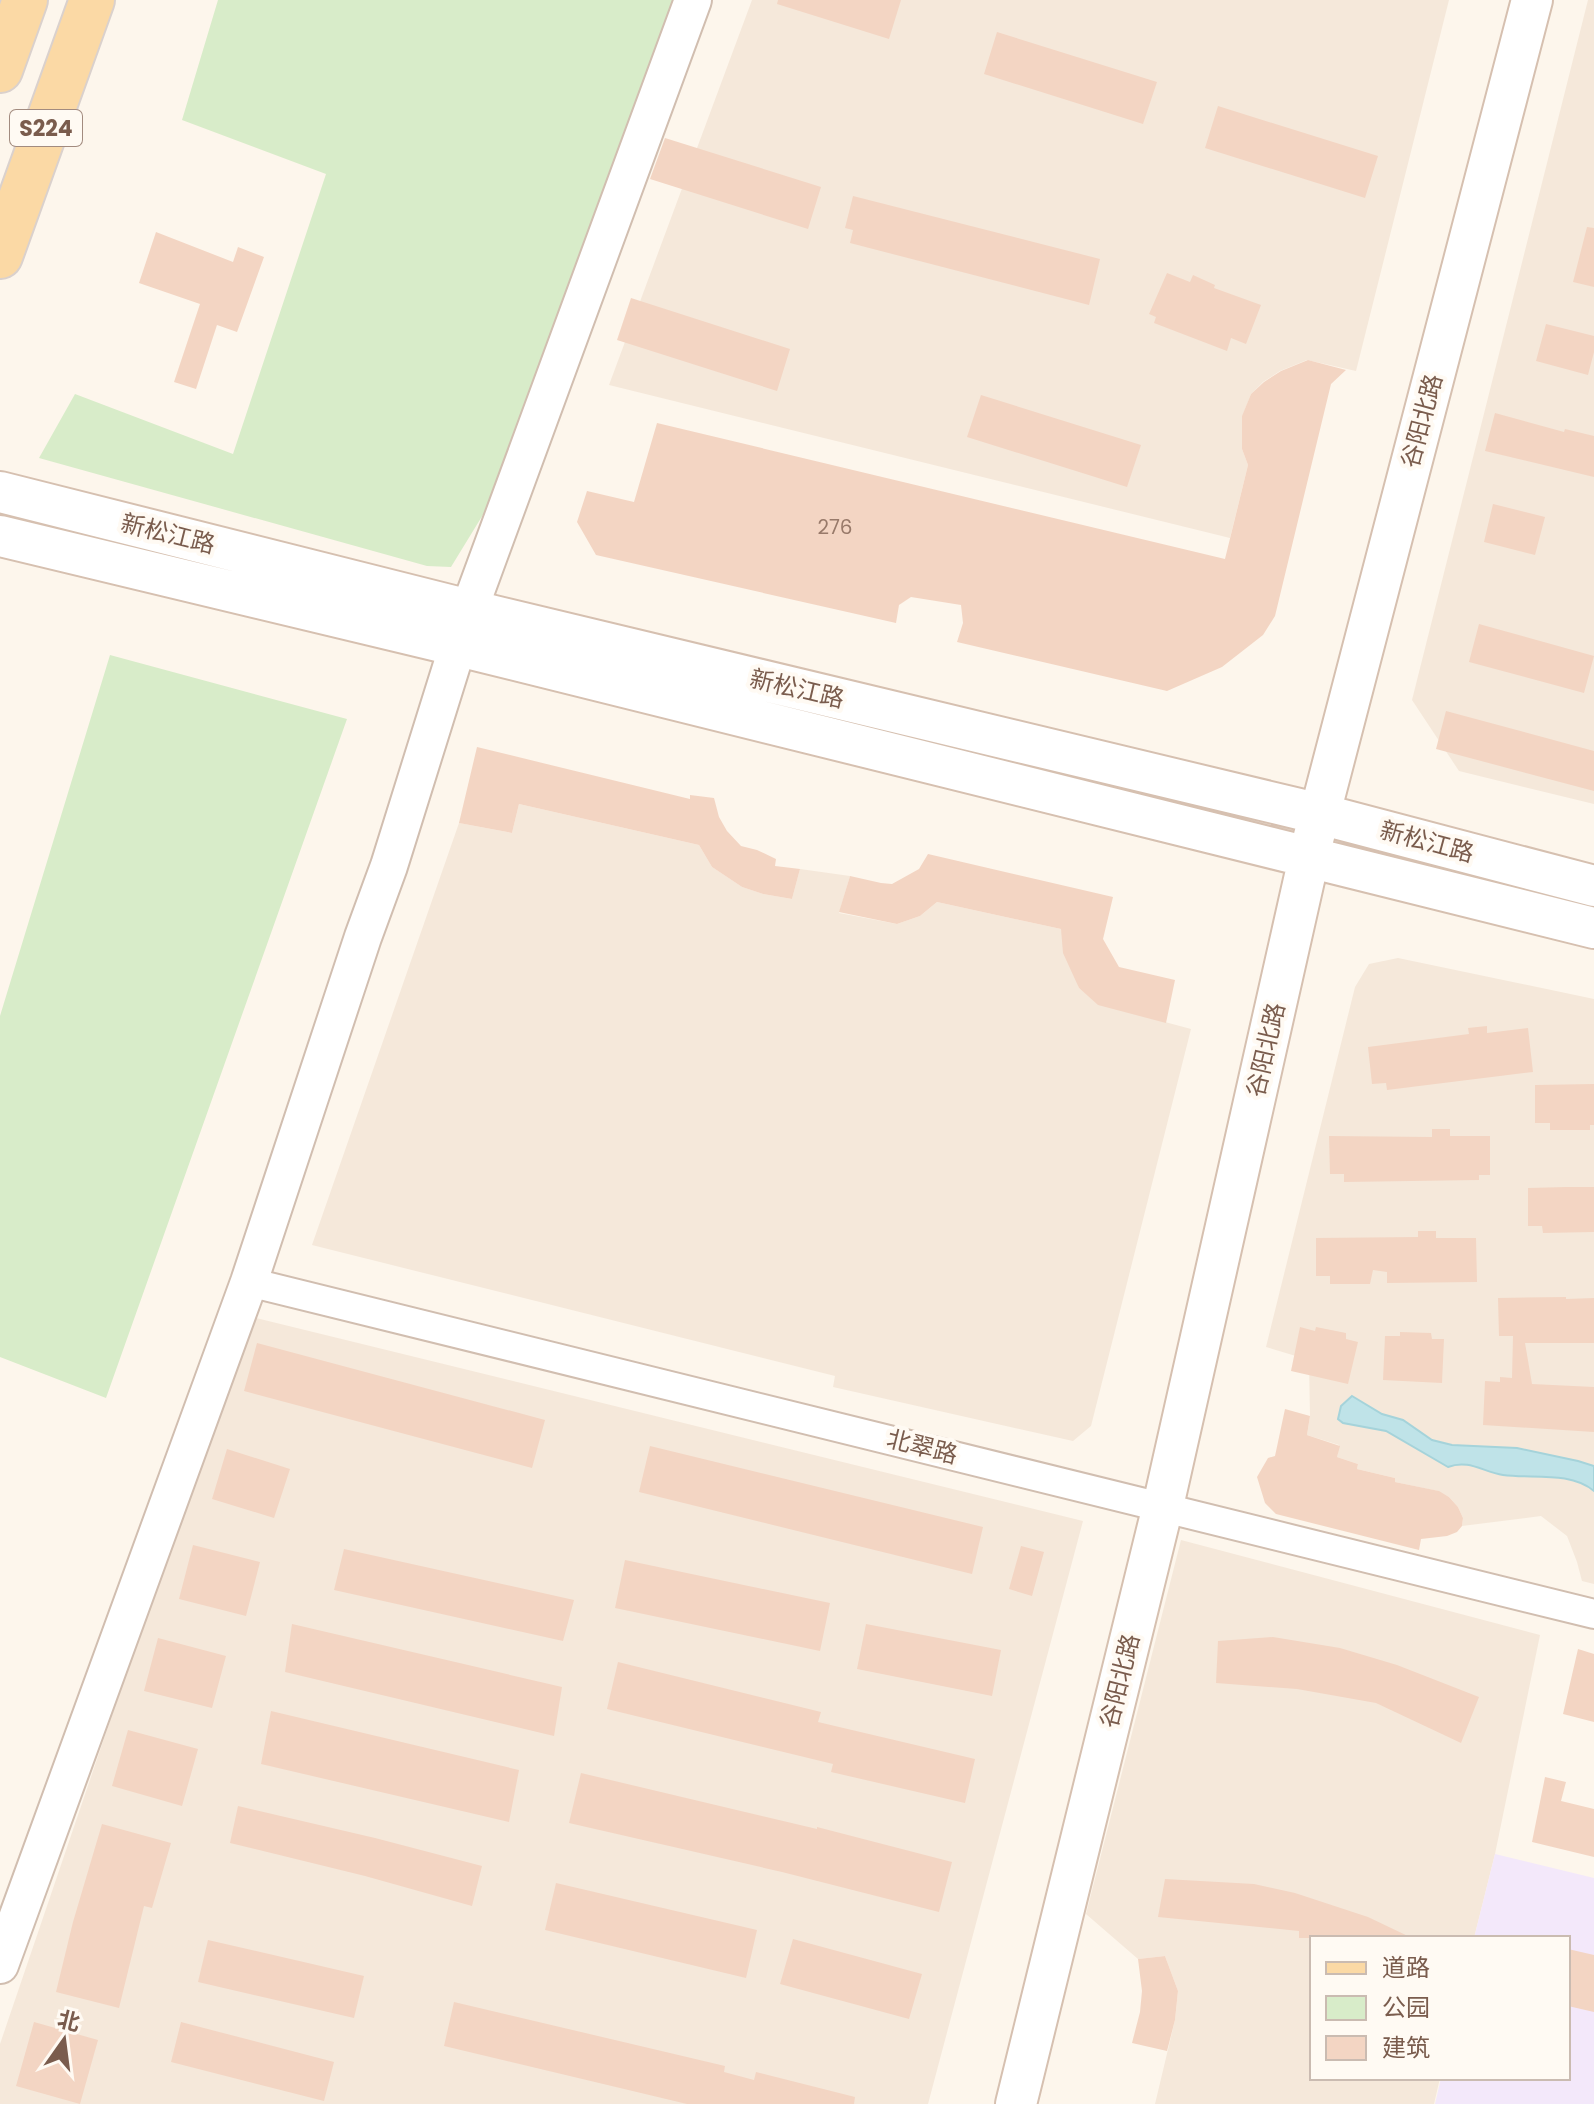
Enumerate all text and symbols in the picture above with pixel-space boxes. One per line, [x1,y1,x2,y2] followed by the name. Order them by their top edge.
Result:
[10,110,82,146] road number: S224
[1393,370,1450,472] street label: 谷阳北路
[118,506,219,561] street label: 新松江路
[817,513,853,541] house number: 276
[747,662,848,715] street label: 新松江路
[1376,813,1478,870] street label: 新松江路
[1239,999,1292,1100] street label: 谷阳北路
[883,1422,961,1471] street label: 北翠路
[1092,1630,1147,1731] street label: 谷阳北路
[1310,1936,1570,2080] legend
[1382,1951,1430,1984] text: 道路
[1382,1991,1430,2024] text: 公园
[24,2000,104,2080] north arrow
[54,2003,83,2039] text: 北
[1382,2031,1430,2064] text: 建筑

